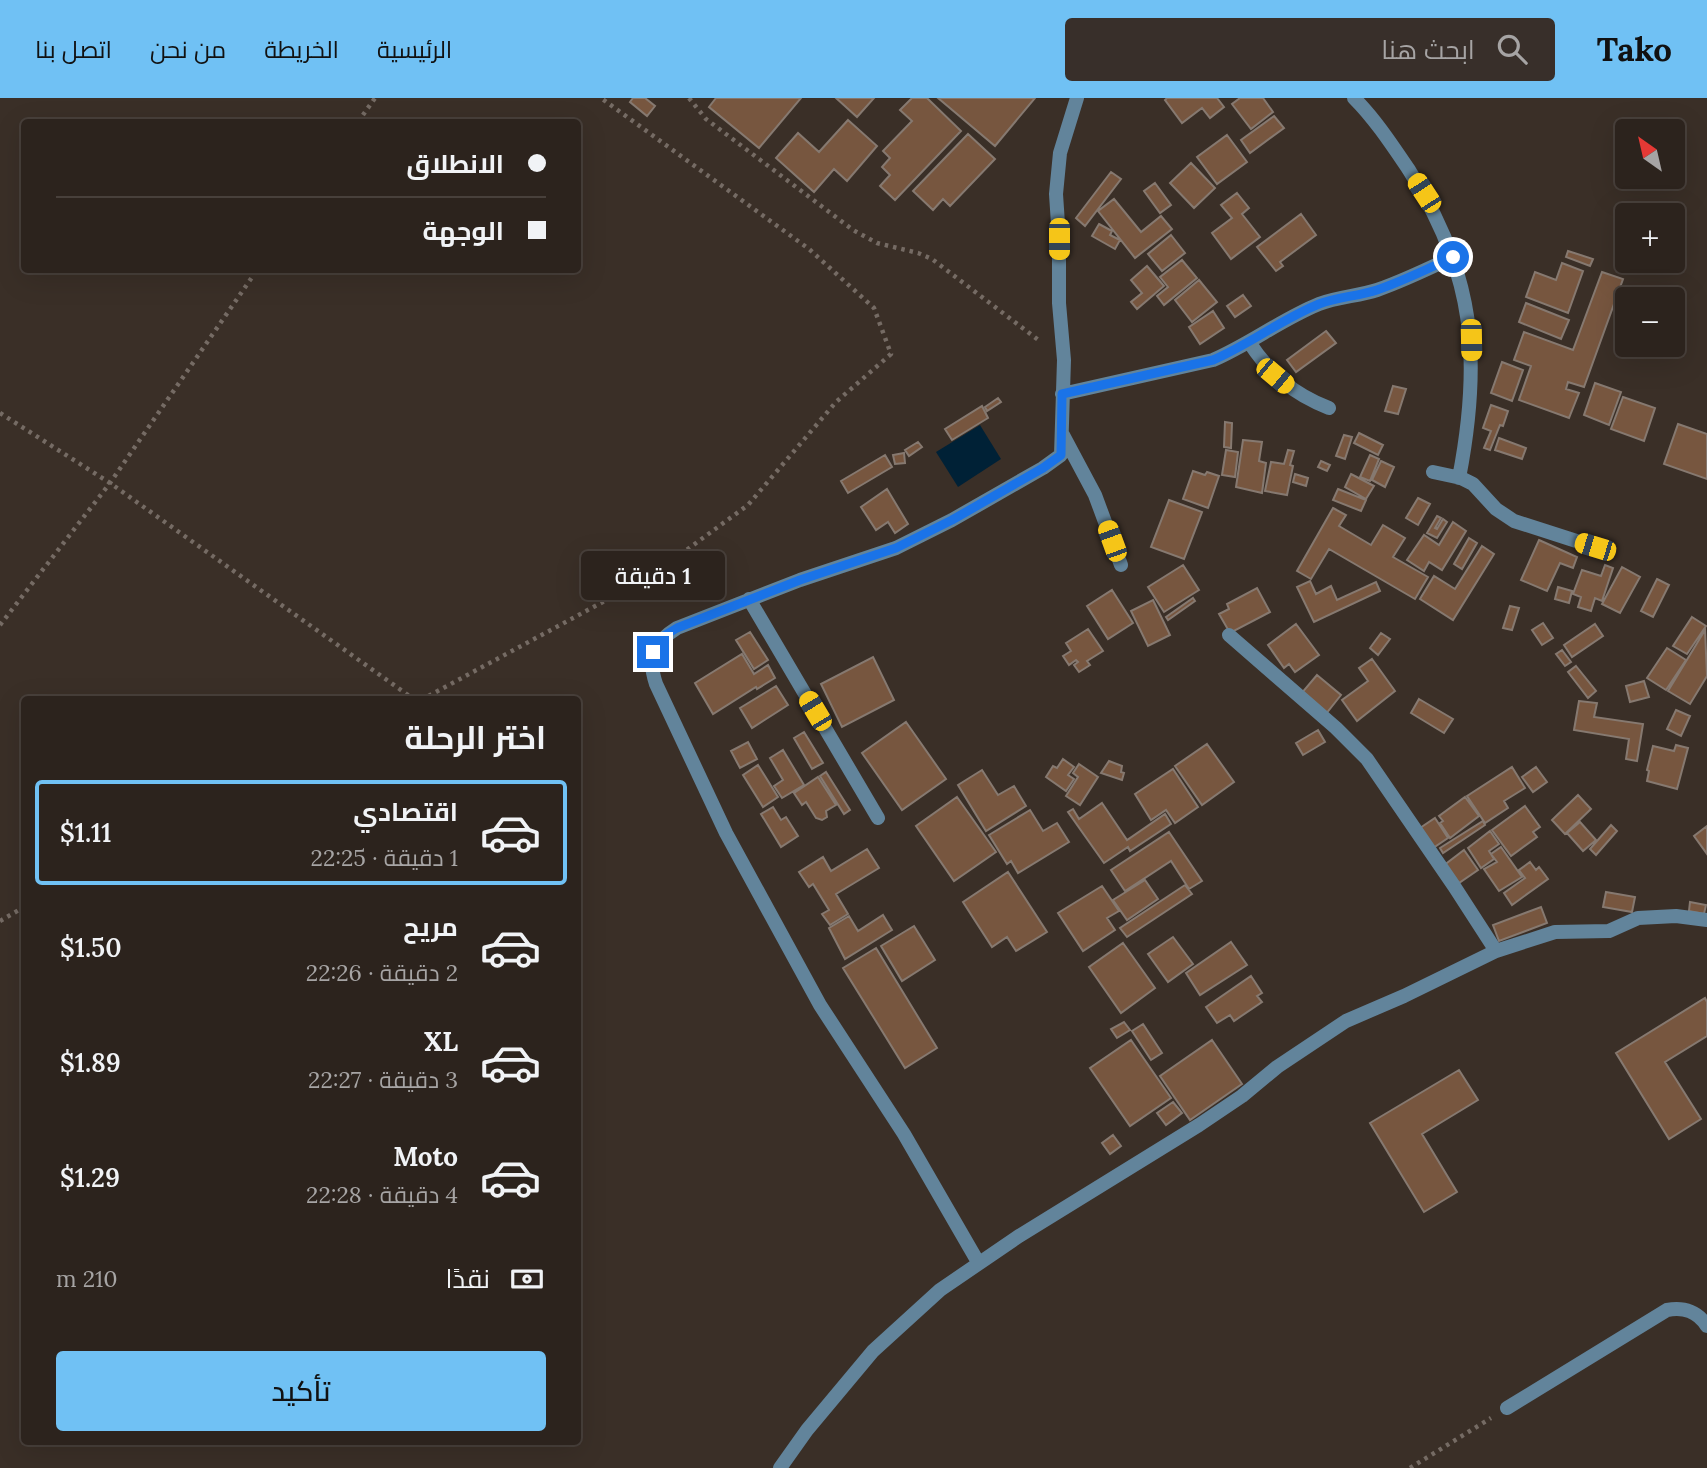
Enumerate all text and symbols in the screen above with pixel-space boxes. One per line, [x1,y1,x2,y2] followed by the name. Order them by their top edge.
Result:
[1065,18,1555,81] search box
[1597,28,1672,70] text: Tako
[1493,30,1531,68] icon: search
[1381,33,1475,66] text: ابحث هنا
[35,34,112,65] text: اتصل بنا
[150,34,226,65] text: من نحن
[264,34,339,65] text: الخريطة
[377,34,452,65] text: الرئيسية
[1615,119,1685,189] north arrow
[1615,119,1685,357] map controls
[406,147,504,180] text: الانطلاق
[1404,170,1445,216] car
[1615,203,1685,273] button: +
[423,214,504,247] text: الوجهة
[1049,218,1070,260] car
[1437,241,1469,273] route start
[1615,287,1685,357] button: −
[1461,319,1482,361] car
[1253,354,1298,398] car
[1095,518,1130,564] car
[1572,531,1619,563] car
[581,550,725,600] callout: 1 دقيقة
[615,561,691,590] text: 1 دقيقة
[637,636,669,668] route end
[796,688,835,734] car
[405,717,546,758] text: اختر الرحلة
[353,795,458,828] text: اقتصادي
[479,801,542,864] icon: car
[60,816,112,849] text: $1.11
[311,843,458,872] text: 1 دقيقة · 22:25
[403,910,458,943] text: مريح
[479,916,542,979] icon: car
[60,931,122,964] text: $1.50
[306,958,458,987] text: 2 دقيقة · 22:26
[424,1025,458,1058] text: XL
[479,1031,542,1094] icon: car
[60,1046,121,1079] text: $1.89
[308,1065,458,1094] text: 3 دقيقة · 22:27
[393,1140,458,1173] text: Moto
[479,1146,542,1209] icon: car
[60,1161,120,1194] text: $1.29
[306,1180,458,1209] text: 4 دقيقة · 22:28
[508,1260,546,1298] icon: cash
[446,1262,490,1295] text: نقدًا
[56,1264,118,1293] text: 210 m
[56,1351,546,1431] button: تأكيد

